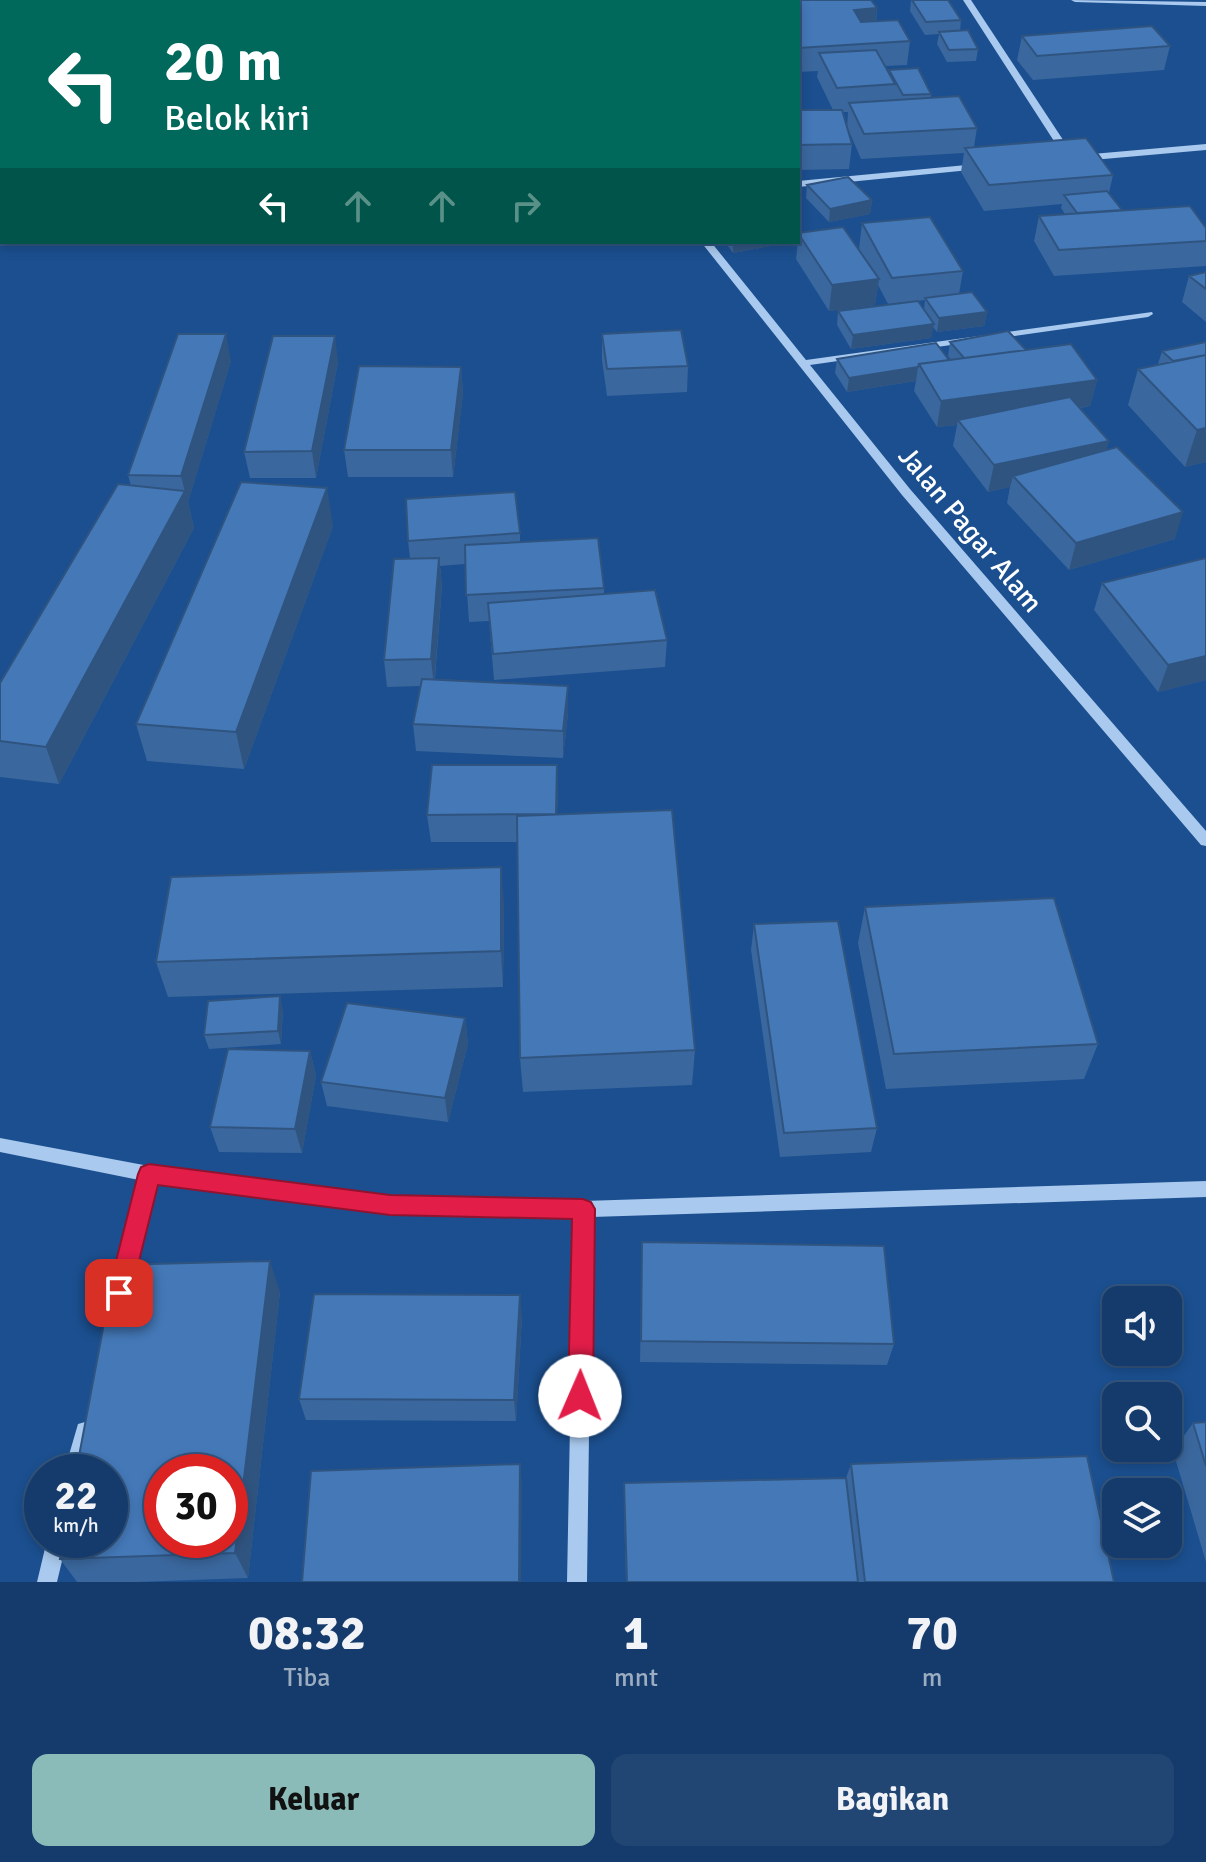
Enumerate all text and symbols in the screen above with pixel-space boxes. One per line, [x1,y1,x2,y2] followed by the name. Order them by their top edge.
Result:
[164,27,282,96] text: 20 m
[32,32,136,136] icon: left
[164,96,310,141] text: Belok kiri
[252,184,296,228] icon: left
[336,184,380,228] icon: ahead
[420,184,464,228] icon: ahead
[504,184,548,228] icon: right
[891,440,1050,620] street label: Jalan Pagar Alam
[85,1259,153,1327] pin
[97,1271,141,1315] icon: arrive
[1102,1286,1182,1558] map controls
[1102,1286,1182,1366] button: sound
[538,1354,622,1438] position arrow
[1102,1382,1182,1462] button: search
[144,1454,248,1558] speed limit sign: 30
[54,1471,98,1521] text: 22
[1102,1478,1182,1558] button: layers
[53,1513,99,1538] text: km/h
[248,1604,366,1663] text: 08:32
[623,1604,649,1663] text: 1
[906,1604,958,1663] text: 70
[284,1662,330,1694] text: Tiba
[614,1662,658,1694] text: mnt
[922,1662,942,1694] text: m
[32,1754,595,1846] button: Keluar
[611,1754,1174,1846] button: Bagikan

